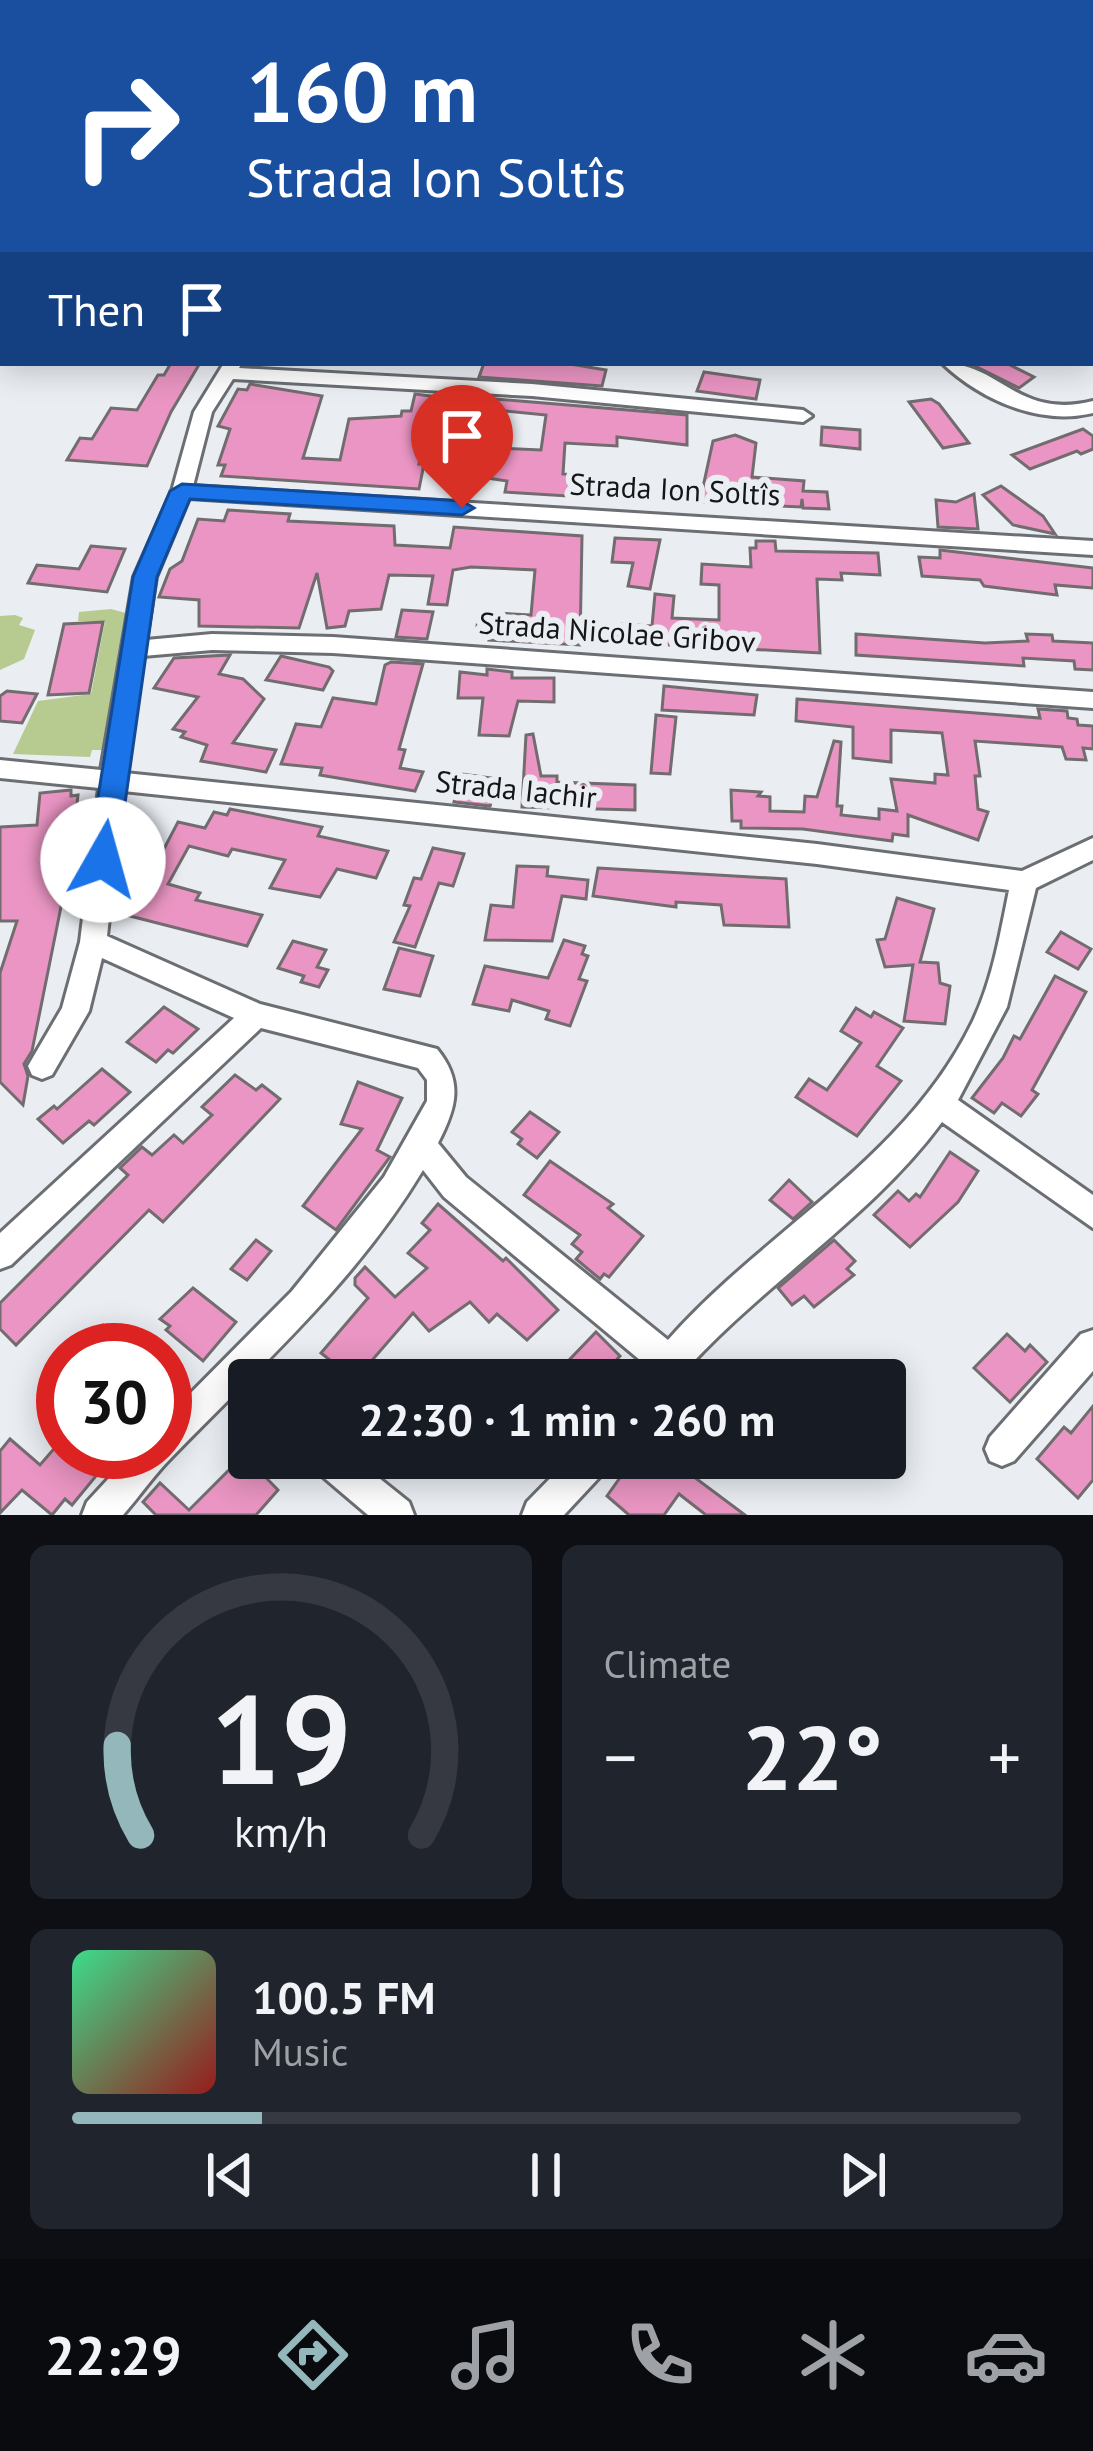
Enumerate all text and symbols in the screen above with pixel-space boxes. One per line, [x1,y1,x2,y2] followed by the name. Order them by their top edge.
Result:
[246,36,478,145] text: 160 m
[48,48,204,204] icon: right
[246,142,626,212] text: Strada Ion Soltîs
[169,276,235,342] icon: arrive
[48,280,145,338] text: Then
[411,385,513,508] pin
[429,403,495,469] icon: arrive
[569,464,781,513] street label: Strada Ion Soltîs
[477,602,757,661] street label: Strada Nicolae Gribov
[434,761,599,816] street label: Strada Iachir
[40,797,166,923] position arrow
[36,1323,192,1479] speed limit sign: 30
[359,1390,775,1448] text: 22:30 · 1 min · 260 m
[604,1638,731,1689] text: Climate
[210,1657,352,1818] text: 19
[742,1698,883,1815] text: 22°
[604,1714,637,1799] text: −
[988,1714,1021,1799] text: +
[234,1803,328,1859] text: km/h
[252,1968,435,2026] text: 100.5 FM
[252,2026,348,2077] text: Music
[197,2142,263,2208] icon: previous
[513,2142,579,2208] icon: pause
[830,2142,896,2208] icon: next
[271,2313,355,2397] icon: directions
[444,2313,528,2397] icon: music
[618,2313,702,2397] icon: phone
[791,2313,875,2397] icon: climate
[964,2313,1048,2397] icon: car
[45,2320,182,2390] text: 22:29

